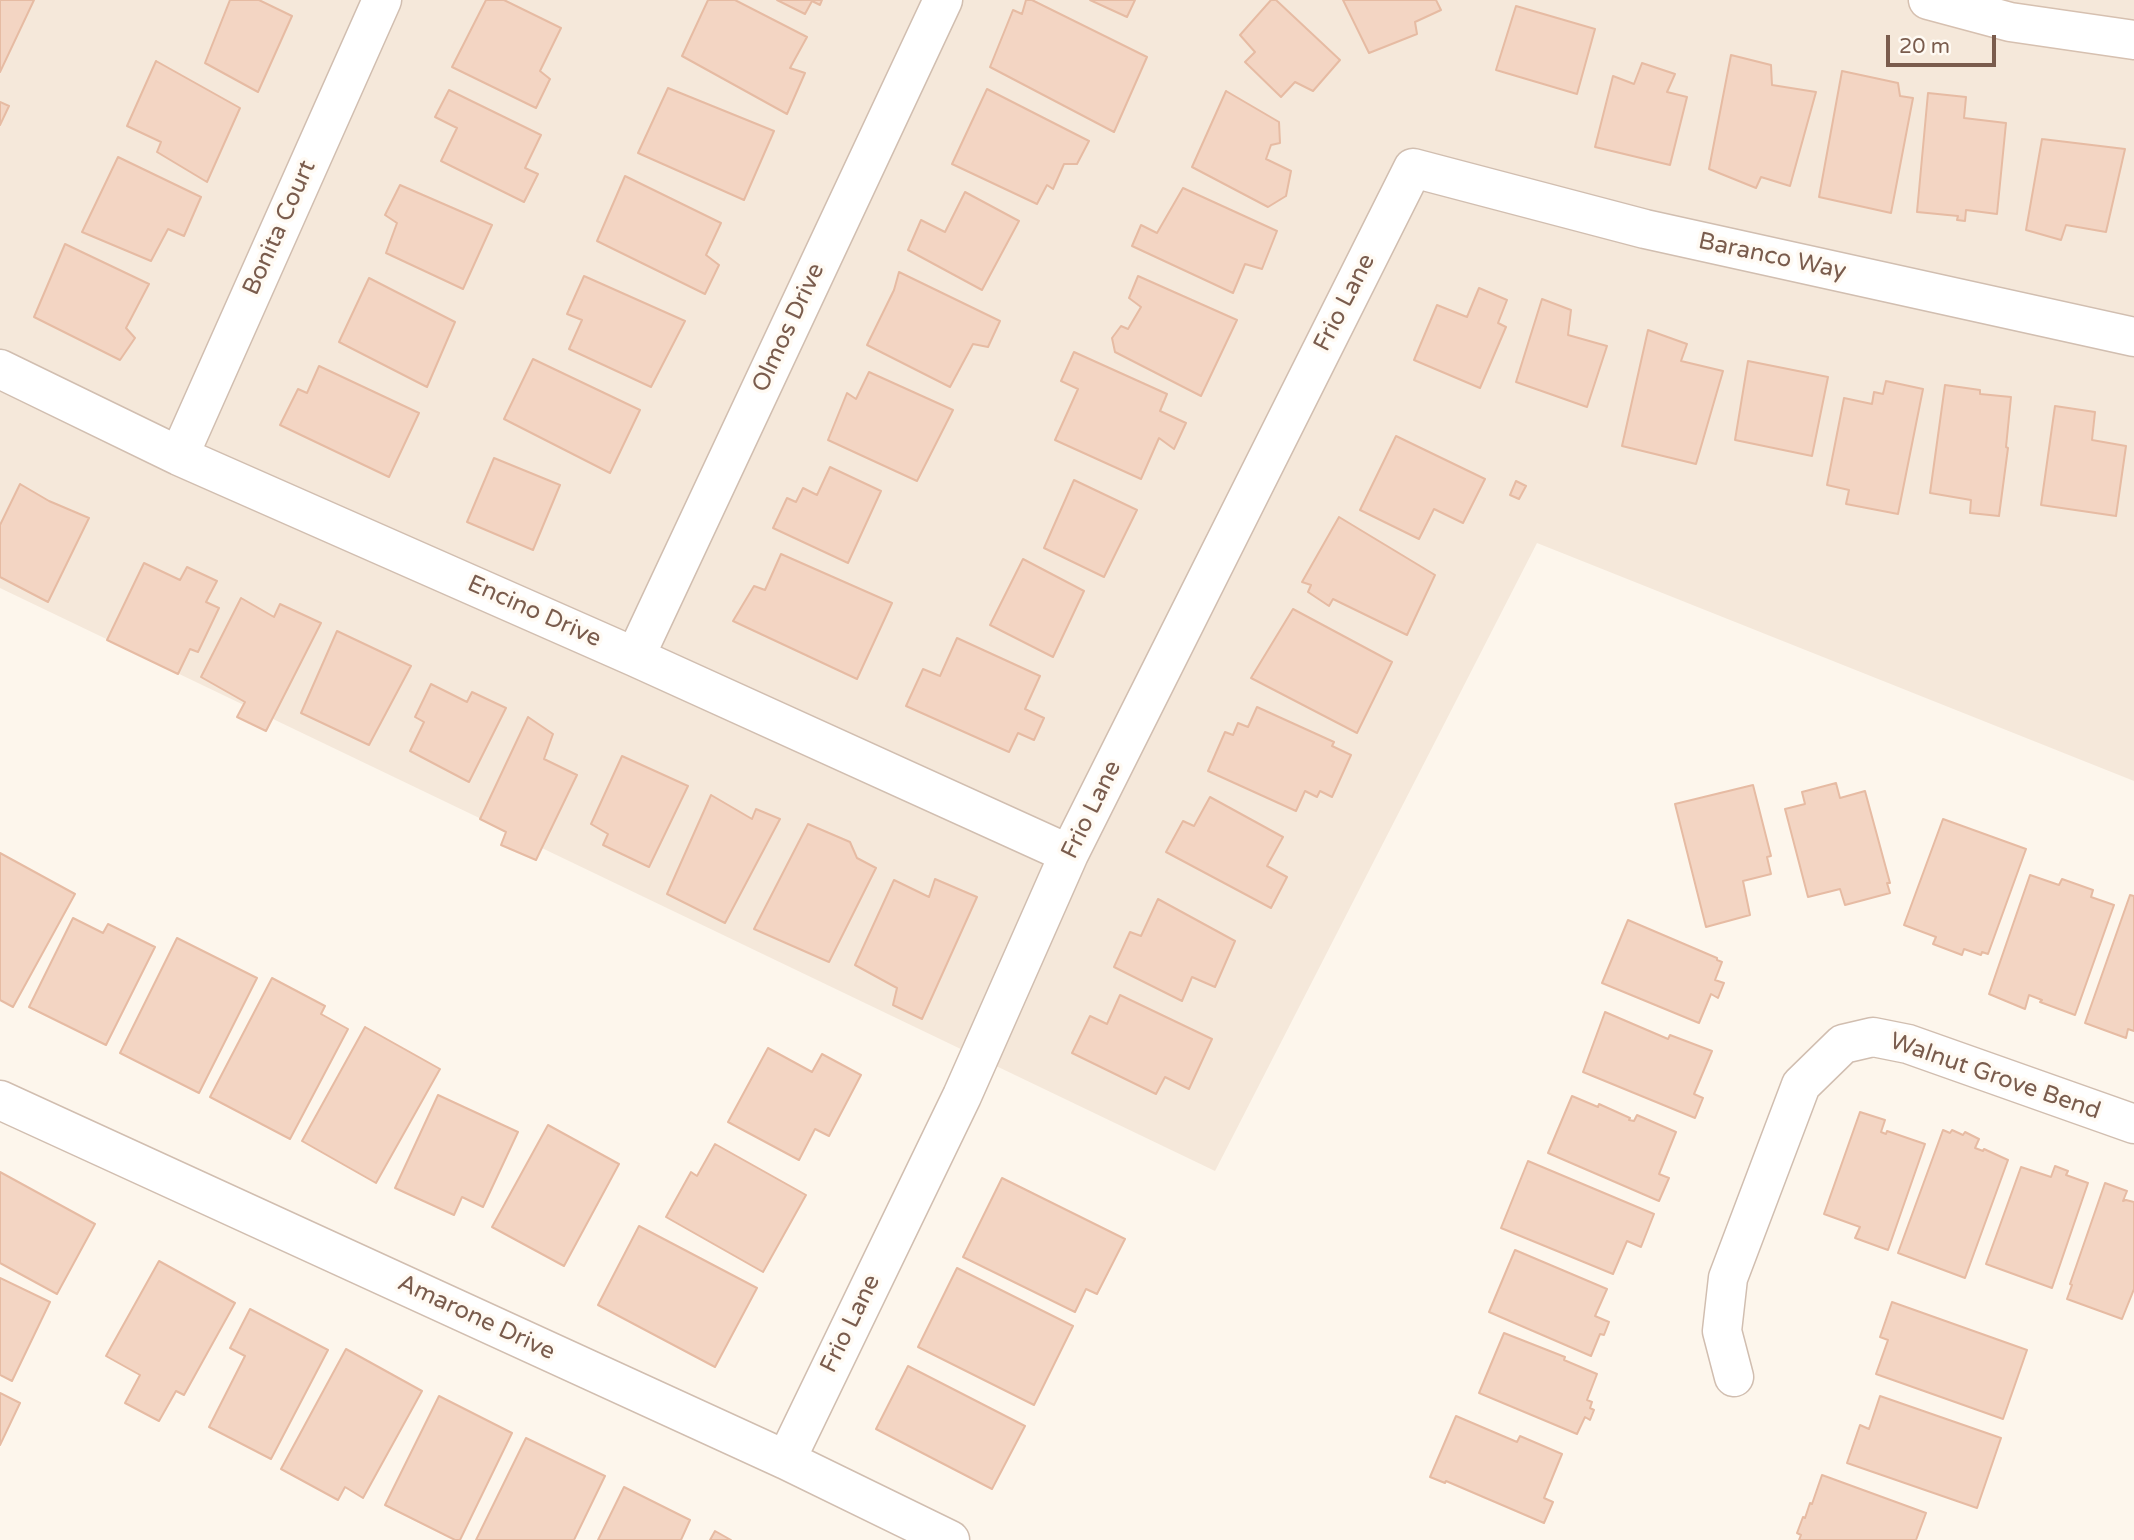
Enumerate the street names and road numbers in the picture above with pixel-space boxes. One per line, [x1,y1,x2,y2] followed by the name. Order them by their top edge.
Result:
[237,156,323,300] street label: Bonita Court
[1695,227,1849,287] street label: Baranco Way
[1308,249,1382,357] street label: Frio Lane
[747,259,831,397] street label: Olmos Drive
[463,570,605,654] street label: Encino Drive
[1056,756,1128,864] street label: Frio Lane
[1886,1027,2104,1127] street label: Walnut Grove Bend
[393,1269,559,1367] street label: Amarone Drive
[815,1270,887,1378] street label: Frio Lane

